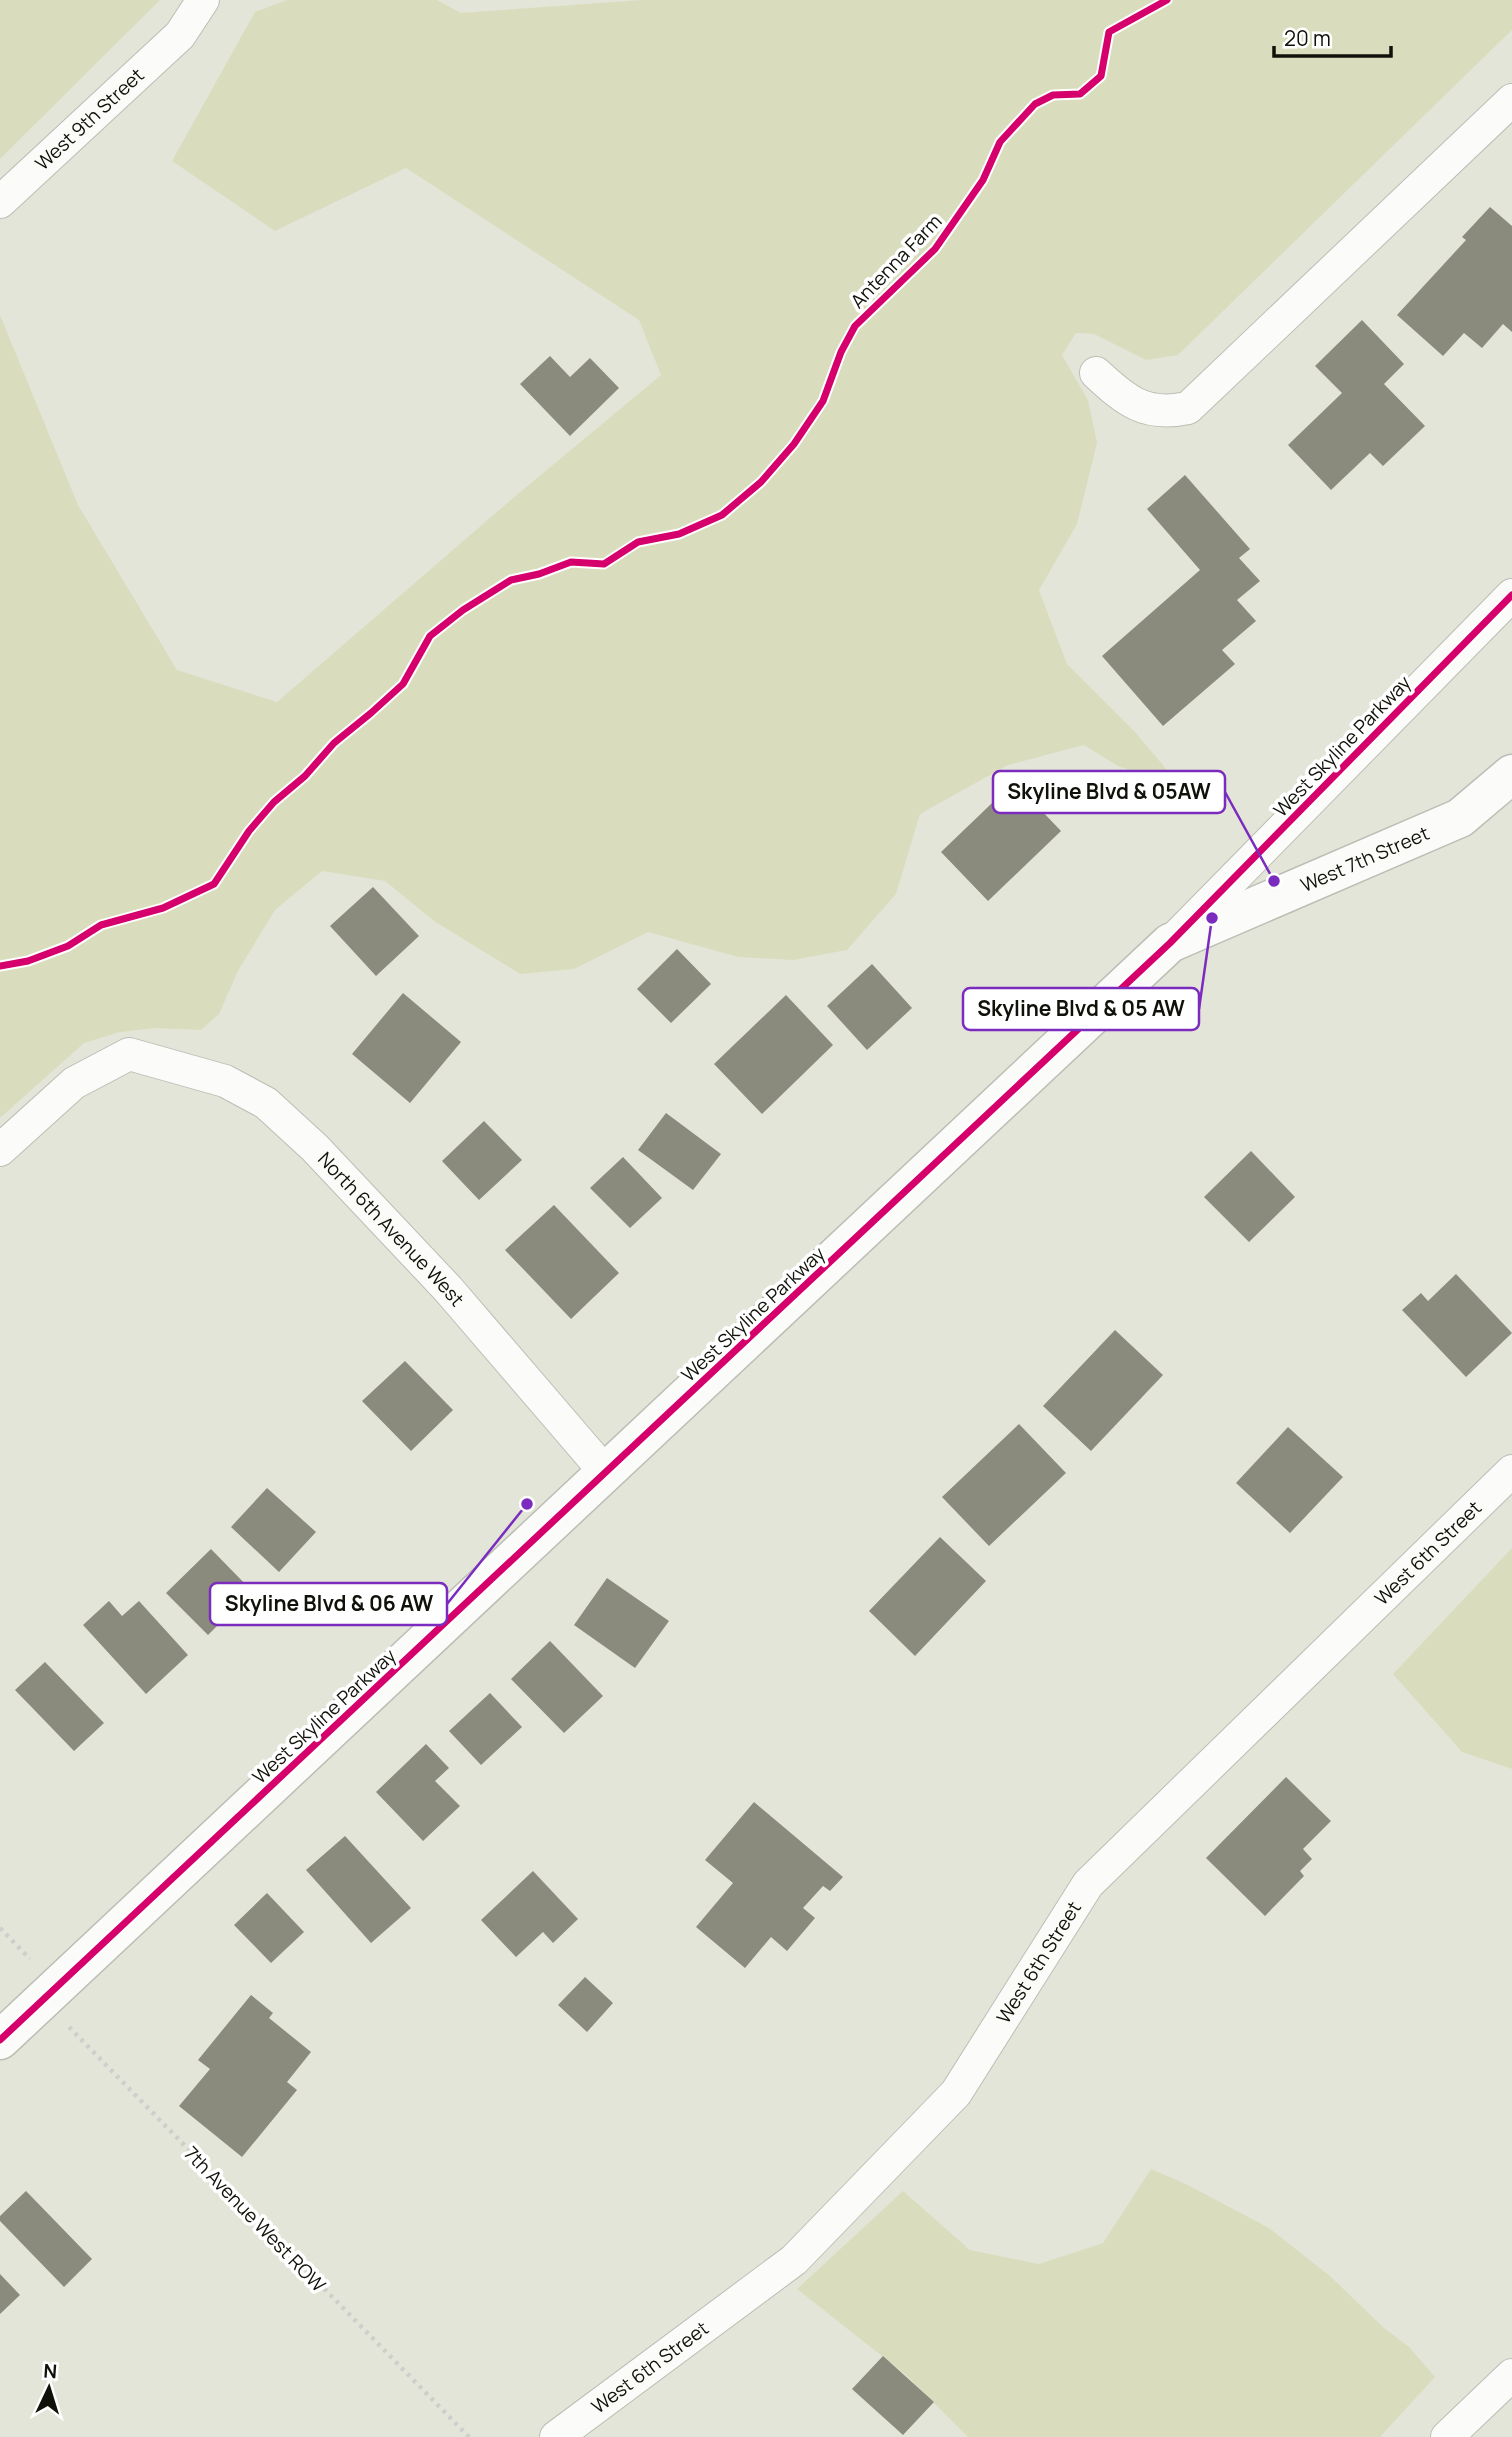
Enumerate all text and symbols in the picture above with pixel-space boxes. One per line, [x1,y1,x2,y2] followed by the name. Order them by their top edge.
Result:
[1274,14,1391,58] scale bar
[1284,24,1331,52] text: 20 m
[29,62,149,176] street label: West 9th Street
[845,208,947,314] street label: Antenna Farm
[1268,670,1416,822] street label: West Skyline Parkway
[993,771,1225,813] callout: Skyline Blvd & 05AW
[1007,777,1211,805] text: Skyline Blvd & 05AW
[1297,820,1433,898] street label: West 7th Street
[963,988,1199,1030] callout: Skyline Blvd & 05 AW
[977,994,1185,1022] text: Skyline Blvd & 05 AW
[312,1146,470,1312] street label: North 6th Avenue West
[676,1241,830,1387] street label: West Skyline Parkway
[1369,1495,1487,1611] street label: West 6th Street
[210,1583,447,1625] callout: Skyline Blvd & 06 AW
[225,1589,434,1617] text: Skyline Blvd & 06 AW
[247,1643,401,1789] street label: West Skyline Parkway
[990,1896,1087,2028] street label: West 6th Street
[179,2141,332,2298] street label: 7th Avenue West ROW
[586,2315,714,2419] street label: West 6th Street
[14,2353,84,2423] north arrow
[42,2358,58,2384] text: N

